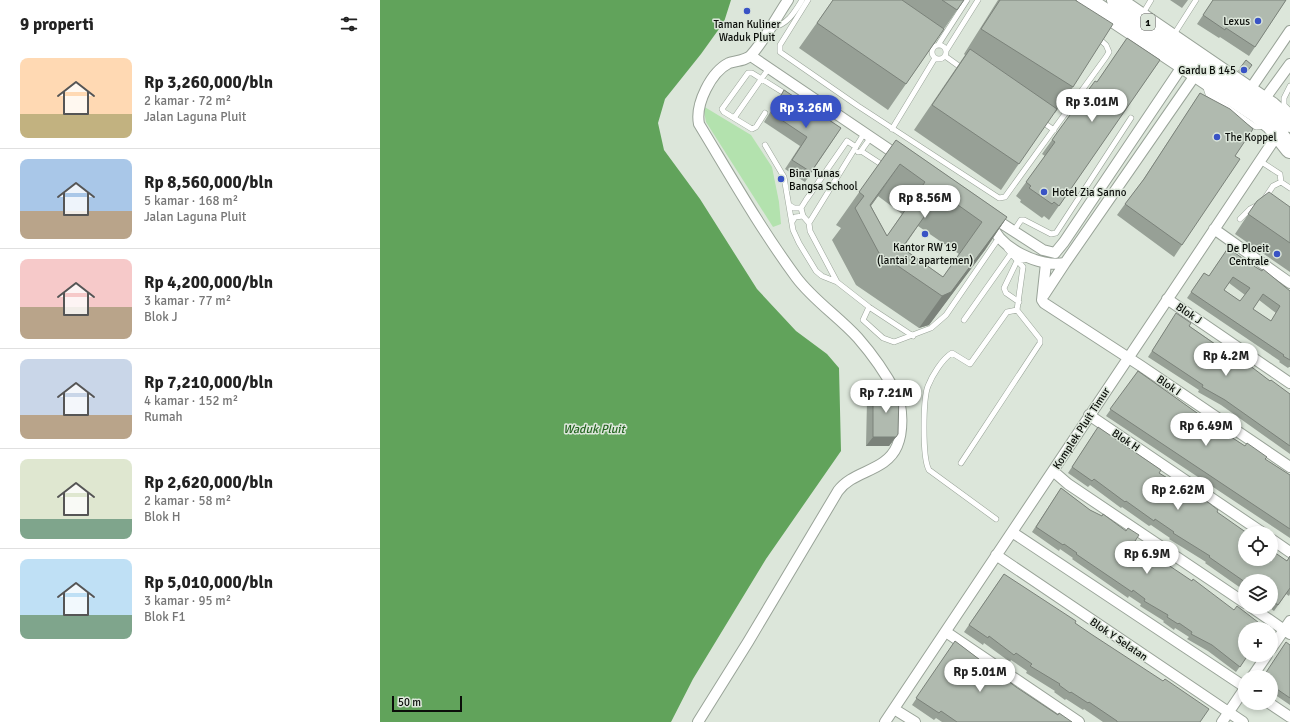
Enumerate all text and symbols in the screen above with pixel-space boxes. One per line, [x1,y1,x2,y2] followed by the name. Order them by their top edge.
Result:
[742,6,752,16] marker: Taman Kuliner Waduk Pluit
[338,13,360,35] icon: filters
[20,14,94,35] text: 9 properti
[1141,14,1155,30] road number: 1
[1223,15,1250,28] place label: Lexus
[1253,16,1263,26] marker: Lexus
[713,18,781,44] place label: Taman Kuliner Waduk Pluit
[1178,64,1236,77] place label: Gardu B 145
[1239,65,1249,75] marker: Gardu B 145
[144,72,273,93] text: Rp 3,260,000/bln
[52,74,100,122] icon: home
[1051,89,1133,123] pin: Rp 3.01M
[144,93,231,109] text: 2 kamar · 72 m²
[1065,94,1119,110] text: Rp 3.01M
[765,95,847,129] pin: Rp 3.26M
[779,100,833,116] text: Rp 3.26M
[144,109,246,125] text: Jalan Laguna Pluit
[1225,131,1277,144] place label: The Koppel
[1212,132,1222,142] marker: The Koppel
[789,167,858,193] place label: Bina Tunas Bangsa School
[144,172,273,193] text: Rp 8,560,000/bln
[776,174,786,184] marker: Bina Tunas Bangsa School
[52,175,100,223] icon: home
[884,185,966,219] pin: Rp 8.56M
[1052,186,1127,199] place label: Hotel Zia Sanno
[1039,187,1049,197] marker: Hotel Zia Sanno
[898,190,952,206] text: Rp 8.56M
[144,193,238,209] text: 5 kamar · 168 m²
[144,209,246,225] text: Jalan Laguna Pluit
[920,229,930,239] marker: Kantor RW 19 (lantai 2 apartemen)
[877,241,973,267] place label: Kantor RW 19 (lantai 2 apartemen)
[1227,242,1269,268] place label: De Ploeit Centrale
[1272,249,1282,259] marker: De Ploeit Centrale
[144,272,273,293] text: Rp 4,200,000/bln
[52,275,100,323] icon: home
[144,293,231,309] text: 3 kamar · 77 m²
[1173,300,1204,327] street label: Blok J
[144,309,178,325] text: Blok J
[1189,343,1263,377] pin: Rp 4.2M
[1203,348,1249,364] text: Rp 4.2M
[144,372,273,393] text: Rp 7,210,000/bln
[1154,372,1183,398] street label: Blok I
[52,375,100,423] icon: home
[845,380,927,414] pin: Rp 7.21M
[859,385,913,401] text: Rp 7.21M
[1050,385,1113,472] street label: Komplek Pluit Timur
[144,393,238,409] text: 4 kamar · 152 m²
[144,409,183,425] text: Rumah
[1165,413,1247,447] pin: Rp 6.49M
[1179,418,1233,434] text: Rp 6.49M
[563,422,627,437] water label: Waduk Pluit
[1109,426,1142,454] street label: Blok H
[144,472,273,493] text: Rp 2,620,000/bln
[52,475,100,523] icon: home
[1137,477,1219,511] pin: Rp 2.62M
[1151,482,1205,498] text: Rp 2.62M
[144,493,231,509] text: 2 kamar · 58 m²
[144,509,180,525] text: Blok H
[1238,526,1278,710] map controls
[1238,526,1278,566] button: locate
[1110,541,1184,575] pin: Rp 6.9M
[1124,546,1170,562] text: Rp 6.9M
[144,572,273,593] text: Rp 5,010,000/bln
[1238,574,1278,614] button: layers
[52,575,100,623] icon: home
[144,593,231,609] text: 3 kamar · 95 m²
[144,609,186,625] text: Blok F1
[1087,615,1150,664] street label: Blok Y Selatan
[1238,622,1278,662] button: +
[939,659,1021,693] pin: Rp 5.01M
[953,664,1007,680] text: Rp 5.01M
[1238,670,1278,710] button: −
[392,694,462,713] scale bar
[398,696,421,709] text: 50 m

